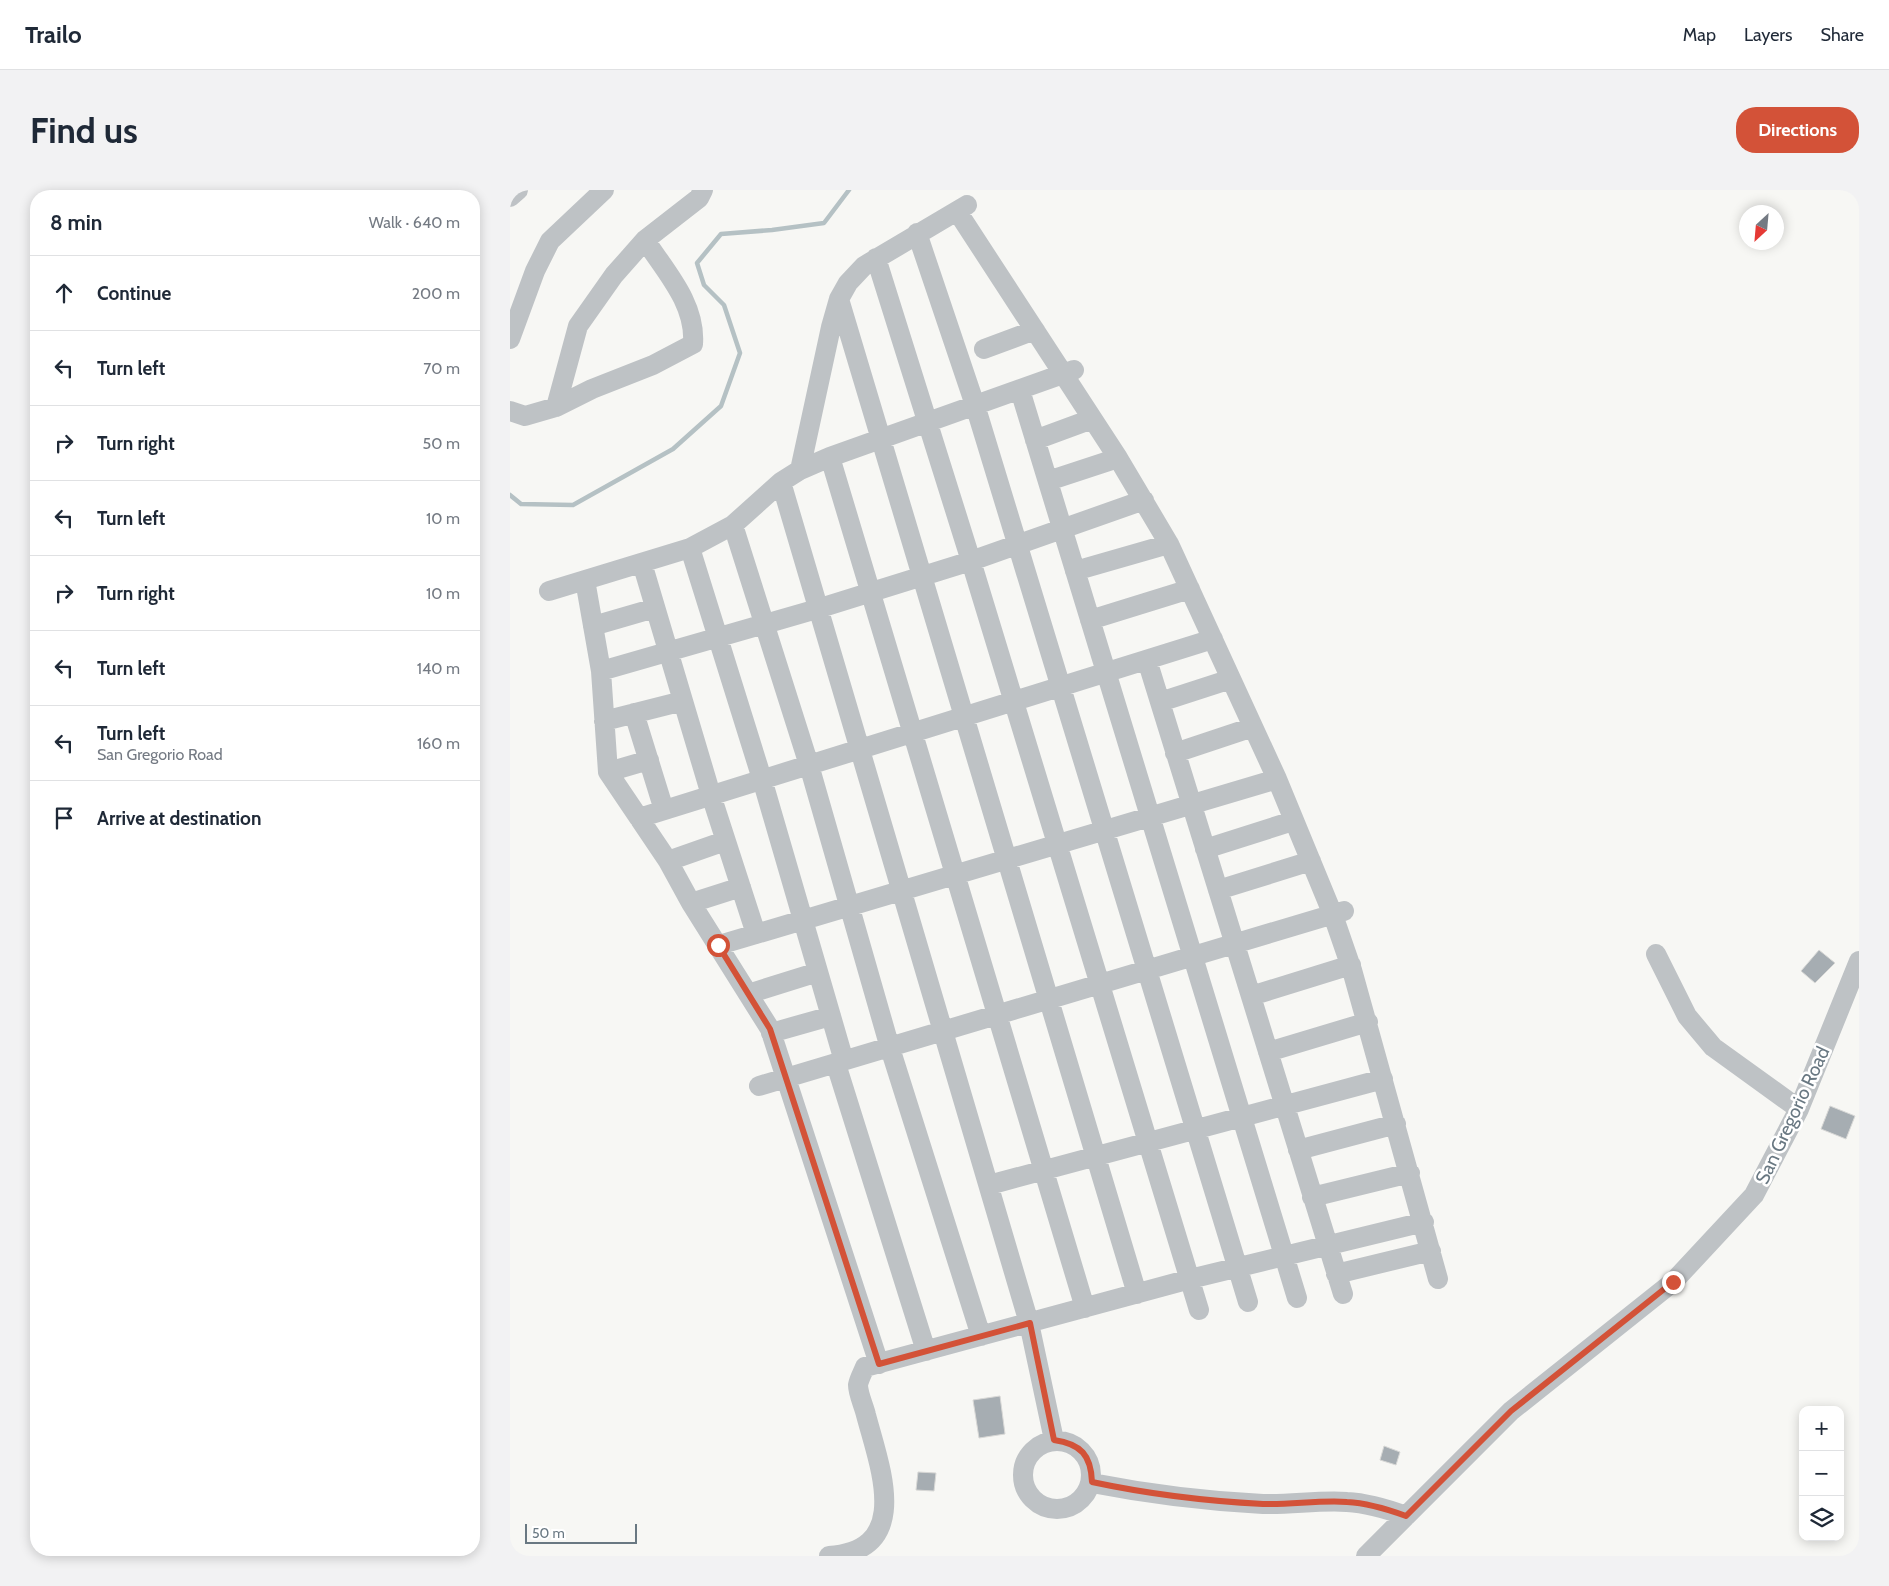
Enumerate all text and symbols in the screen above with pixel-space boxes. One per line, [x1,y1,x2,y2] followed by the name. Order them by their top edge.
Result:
[25,20,82,49] text: Trailo
[1683,24,1716,46] text: Map
[1744,24,1793,46] text: Layers
[1821,24,1864,46] text: Share
[1736,107,1859,153] button: Directions
[30,109,138,152] text: Find us
[1739,205,1784,250] north arrow
[50,210,102,235] text: 8 min
[369,213,460,232] text: Walk · 640 m
[50,279,78,307] icon: ahead
[97,282,171,305] text: Continue
[412,284,460,303] text: 200 m
[50,354,78,382] icon: left
[97,357,165,380] text: Turn left
[423,359,460,378] text: 70 m
[50,429,78,457] icon: right
[97,432,175,455] text: Turn right
[423,434,460,453] text: 50 m
[50,504,78,532] icon: left
[97,507,165,530] text: Turn left
[426,509,460,528] text: 10 m
[50,579,78,607] icon: right
[97,582,175,605] text: Turn right
[426,584,460,603] text: 10 m
[50,654,78,682] icon: left
[97,657,165,680] text: Turn left
[417,659,460,678] text: 140 m
[97,722,165,745] text: Turn left
[50,729,78,757] icon: left
[417,734,460,753] text: 160 m
[97,745,223,764] text: San Gregorio Road
[50,804,78,832] icon: arrive
[97,807,261,830] text: Arrive at destination
[707,934,730,957] route start
[1751,1043,1834,1188] street label: San Gregorio Road
[1662,1271,1685,1294] route end
[1799,1406,1844,1541] map controls
[1799,1406,1844,1451] button: +
[1799,1451,1844,1496] button: −
[1799,1496,1844,1541] button: layers
[525,1521,638,1544] scale bar
[532,1524,565,1542] text: 50 m

